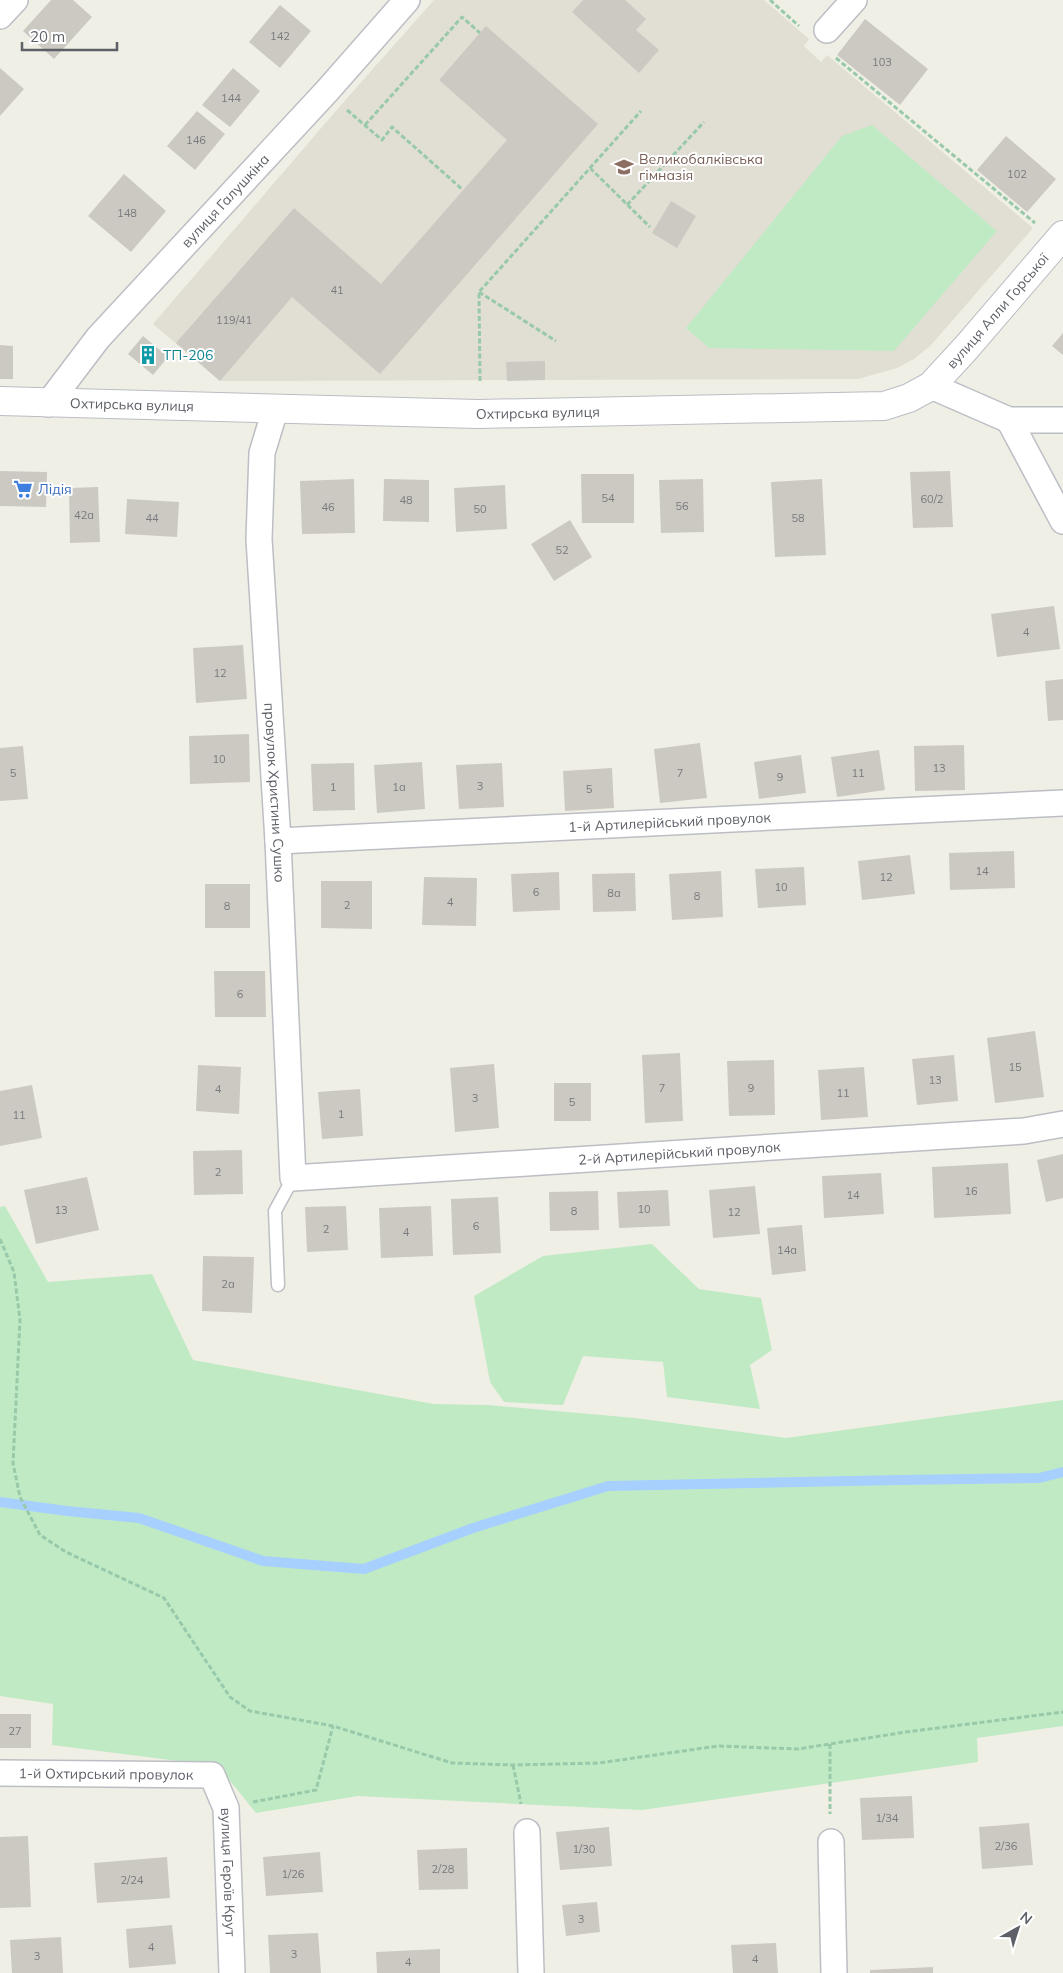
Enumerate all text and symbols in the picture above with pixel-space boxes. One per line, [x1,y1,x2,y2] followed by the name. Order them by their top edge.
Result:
[22,20,118,52] scale bar
[30,27,65,46] text: 20 m
[270,29,290,43] house number: 142
[872,55,892,69] house number: 103
[221,91,241,105] house number: 144
[186,133,206,147] house number: 146
[178,150,273,251] street label: вулиця Галушкіна
[639,150,763,184] place label: Великобалківська гімназія
[613,156,635,178] school or university icon: Великобалківська гімназія
[1007,167,1027,181] house number: 102
[117,206,137,220] house number: 148
[943,249,1053,372] street label: вулиця Алли Горської
[330,283,344,297] house number: 41
[216,313,252,327] house number: 119/41
[137,344,159,366] building icon: ТП-206
[163,346,213,364] place label: ТП-206
[70,394,194,415] street label: Охтирська вулиця
[476,403,600,423] street label: Охтирська вулиця
[12,478,34,500] supermarket icon: Лідія
[38,480,72,498] place label: Лідія
[601,491,615,505] house number: 54
[921,492,944,506] house number: 60/2
[399,493,413,507] house number: 48
[675,499,689,513] house number: 56
[321,500,335,514] house number: 46
[473,502,487,516] house number: 50
[74,508,94,522] house number: 42а
[145,511,159,525] house number: 44
[791,511,805,525] house number: 58
[555,543,569,557] house number: 52
[1023,625,1030,639] house number: 4
[213,666,227,680] house number: 12
[260,702,289,883] street label: провулок Христини Сушко
[212,752,226,766] house number: 10
[932,761,946,775] house number: 13
[10,766,17,780] house number: 5
[677,766,683,780] house number: 7
[851,766,865,780] house number: 11
[777,770,783,784] house number: 9
[477,779,483,793] house number: 3
[330,780,336,794] house number: 1
[392,780,406,794] house number: 1а
[586,782,593,796] house number: 5
[568,808,772,836] street label: 1-й Артилерійський провулок
[975,864,989,878] house number: 14
[879,870,893,884] house number: 12
[774,880,788,894] house number: 10
[533,885,540,899] house number: 6
[607,886,621,900] house number: 8а
[694,889,701,903] house number: 8
[447,895,454,909] house number: 4
[344,898,351,912] house number: 2
[224,899,231,913] house number: 8
[237,987,244,1001] house number: 6
[1008,1060,1022,1074] house number: 15
[928,1073,942,1087] house number: 13
[659,1081,665,1095] house number: 7
[748,1081,754,1095] house number: 9
[215,1082,222,1096] house number: 4
[836,1086,850,1100] house number: 11
[472,1091,478,1105] house number: 3
[569,1095,576,1109] house number: 5
[338,1107,344,1121] house number: 1
[12,1108,26,1122] house number: 11
[577,1138,782,1169] street label: 2-й Артилерійський провулок
[215,1165,222,1179] house number: 2
[964,1184,978,1198] house number: 16
[846,1188,860,1202] house number: 14
[637,1202,651,1216] house number: 10
[54,1203,68,1217] house number: 13
[571,1204,578,1218] house number: 8
[727,1205,741,1219] house number: 12
[473,1219,480,1233] house number: 6
[323,1222,330,1236] house number: 2
[403,1225,410,1239] house number: 4
[777,1243,797,1257] house number: 14а
[221,1277,235,1291] house number: 2а
[8,1724,22,1738] house number: 27
[19,1764,194,1784] street label: 1-й Охтирський провулок
[217,1808,240,1937] street label: вулиця Героїв Крут
[876,1811,899,1825] house number: 1/34
[995,1839,1018,1853] house number: 2/36
[573,1842,596,1856] house number: 1/30
[432,1862,455,1876] house number: 2/28
[282,1867,305,1881] house number: 1/26
[121,1873,144,1887] house number: 2/24
[993,1903,1043,1953] north arrow
[1016,1908,1036,1928] text: N
[578,1912,584,1926] house number: 3
[148,1940,155,1954] house number: 4
[291,1947,297,1961] house number: 3
[34,1949,40,1963] house number: 3
[752,1952,759,1966] house number: 4
[405,1955,412,1969] house number: 4

